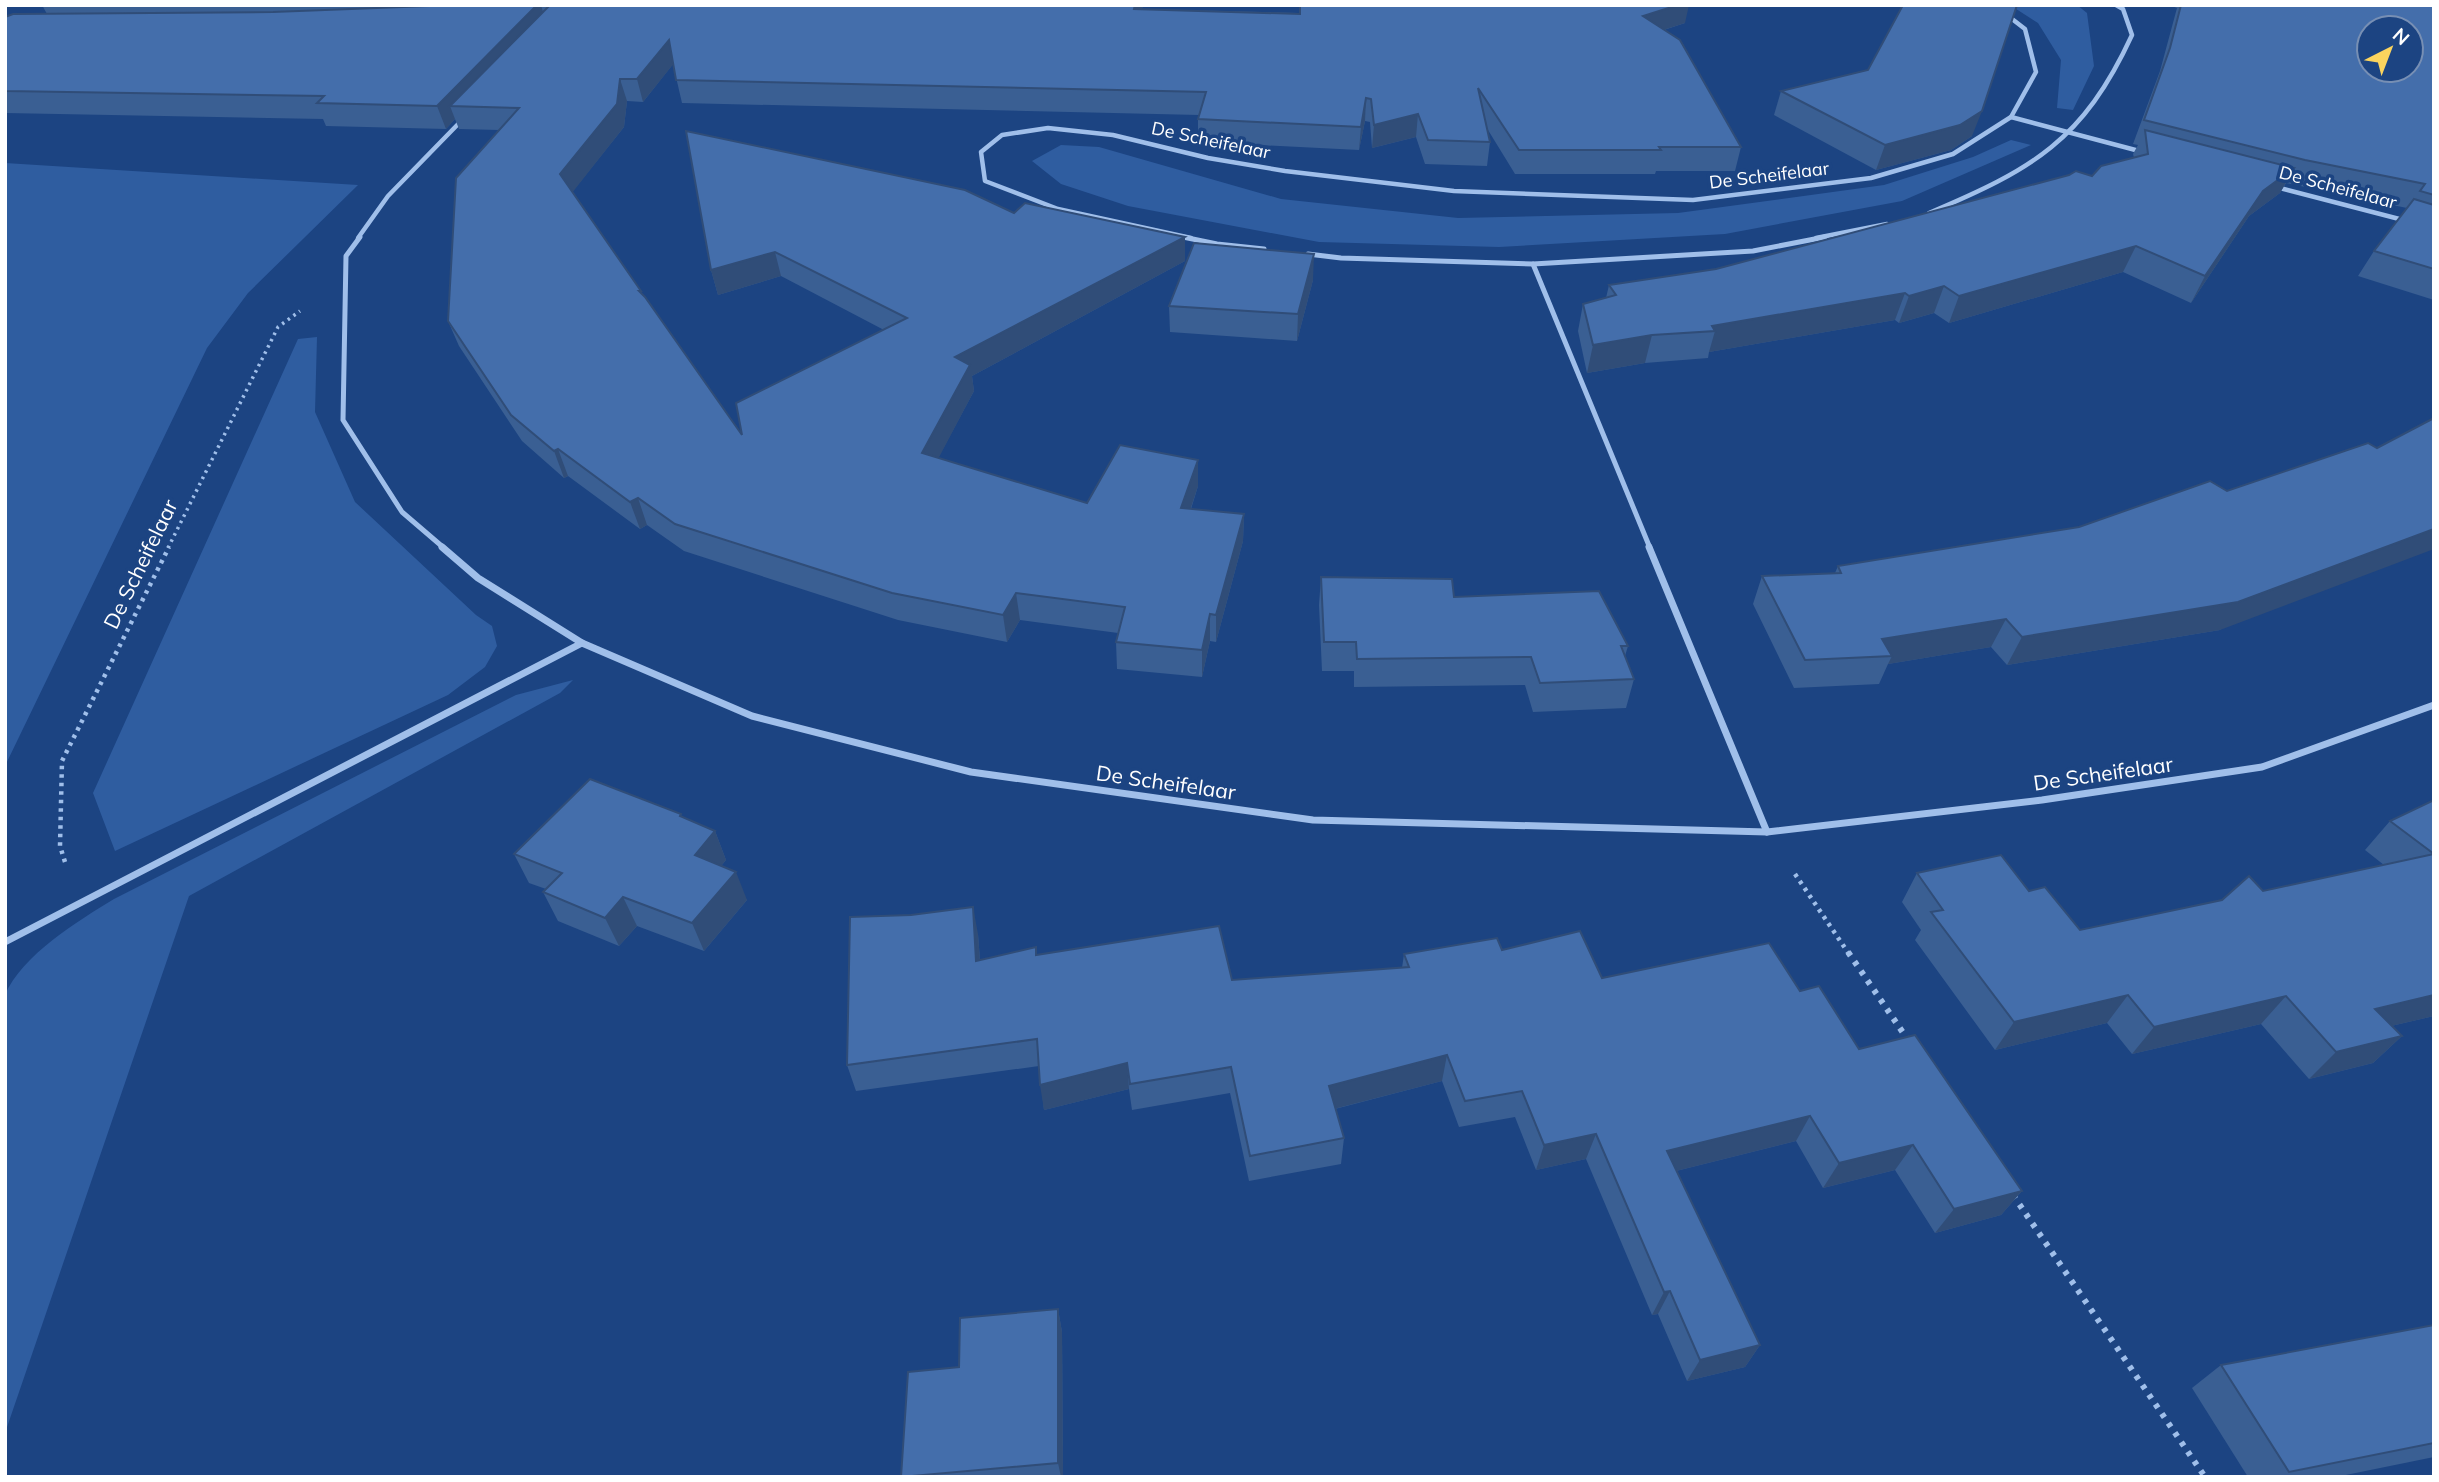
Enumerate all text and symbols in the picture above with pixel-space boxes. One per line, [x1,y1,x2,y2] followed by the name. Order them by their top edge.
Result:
[2355,14,2425,84] north arrow
[2388,23,2415,50] text: N
[1150,116,1273,164] street label: De Scheifelaar
[1708,156,1831,194] street label: De Scheifelaar
[2277,160,2400,214] street label: De Scheifelaar
[97,495,183,633] street label: De Scheifelaar
[2031,750,2175,796] street label: De Scheifelaar
[1094,759,1238,805] street label: De Scheifelaar

